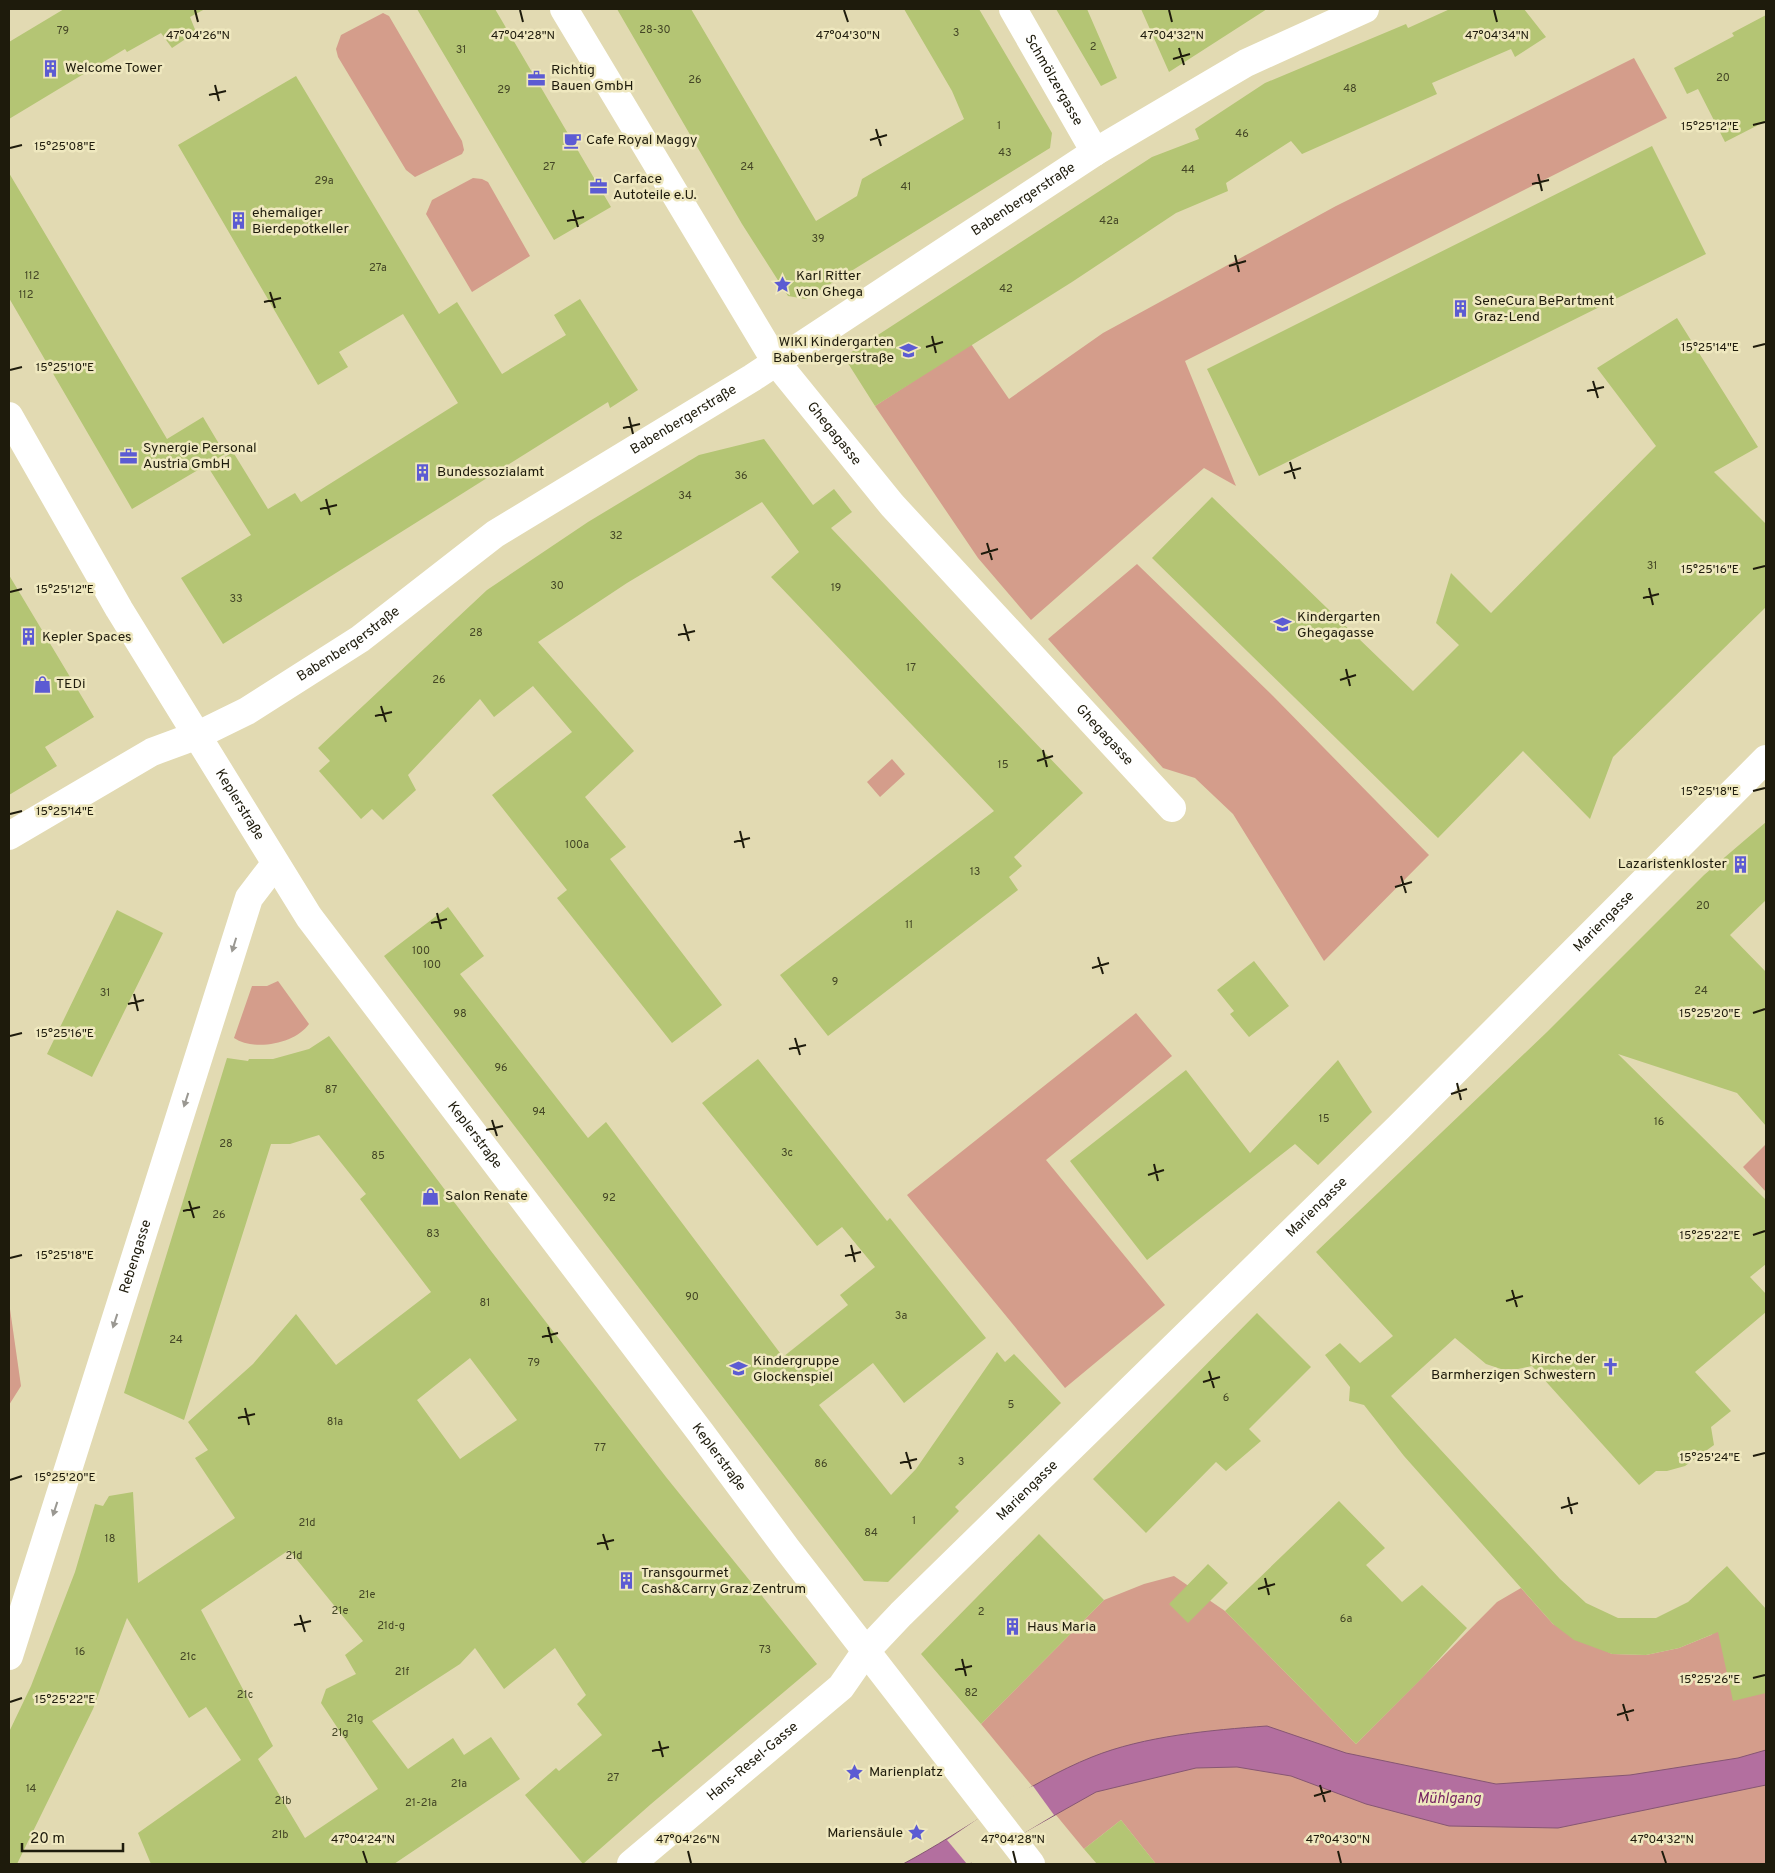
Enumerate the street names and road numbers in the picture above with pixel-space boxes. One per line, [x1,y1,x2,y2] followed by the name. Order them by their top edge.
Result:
[1021,31,1087,129] street label: Schmölzergasse
[968,159,1079,240] street label: Babenbergerstraße
[627,381,740,458] street label: Babenbergerstraße
[803,398,865,469] street label: Ghegagasse
[294,603,403,685] street label: Babenbergerstraße
[1072,701,1137,769] street label: Ghegagasse
[211,766,268,843] street label: Keplerstraße
[1570,888,1638,956] street label: Mariengasse
[444,1098,506,1172] street label: Keplerstraße
[1283,1174,1351,1241] street label: Mariengasse
[116,1218,155,1295] street label: Rebengasse
[688,1420,750,1494] street label: Keplerstraße
[993,1457,1061,1524] street label: Mariengasse
[703,1718,802,1805] street label: Hans-Resel-Gasse

